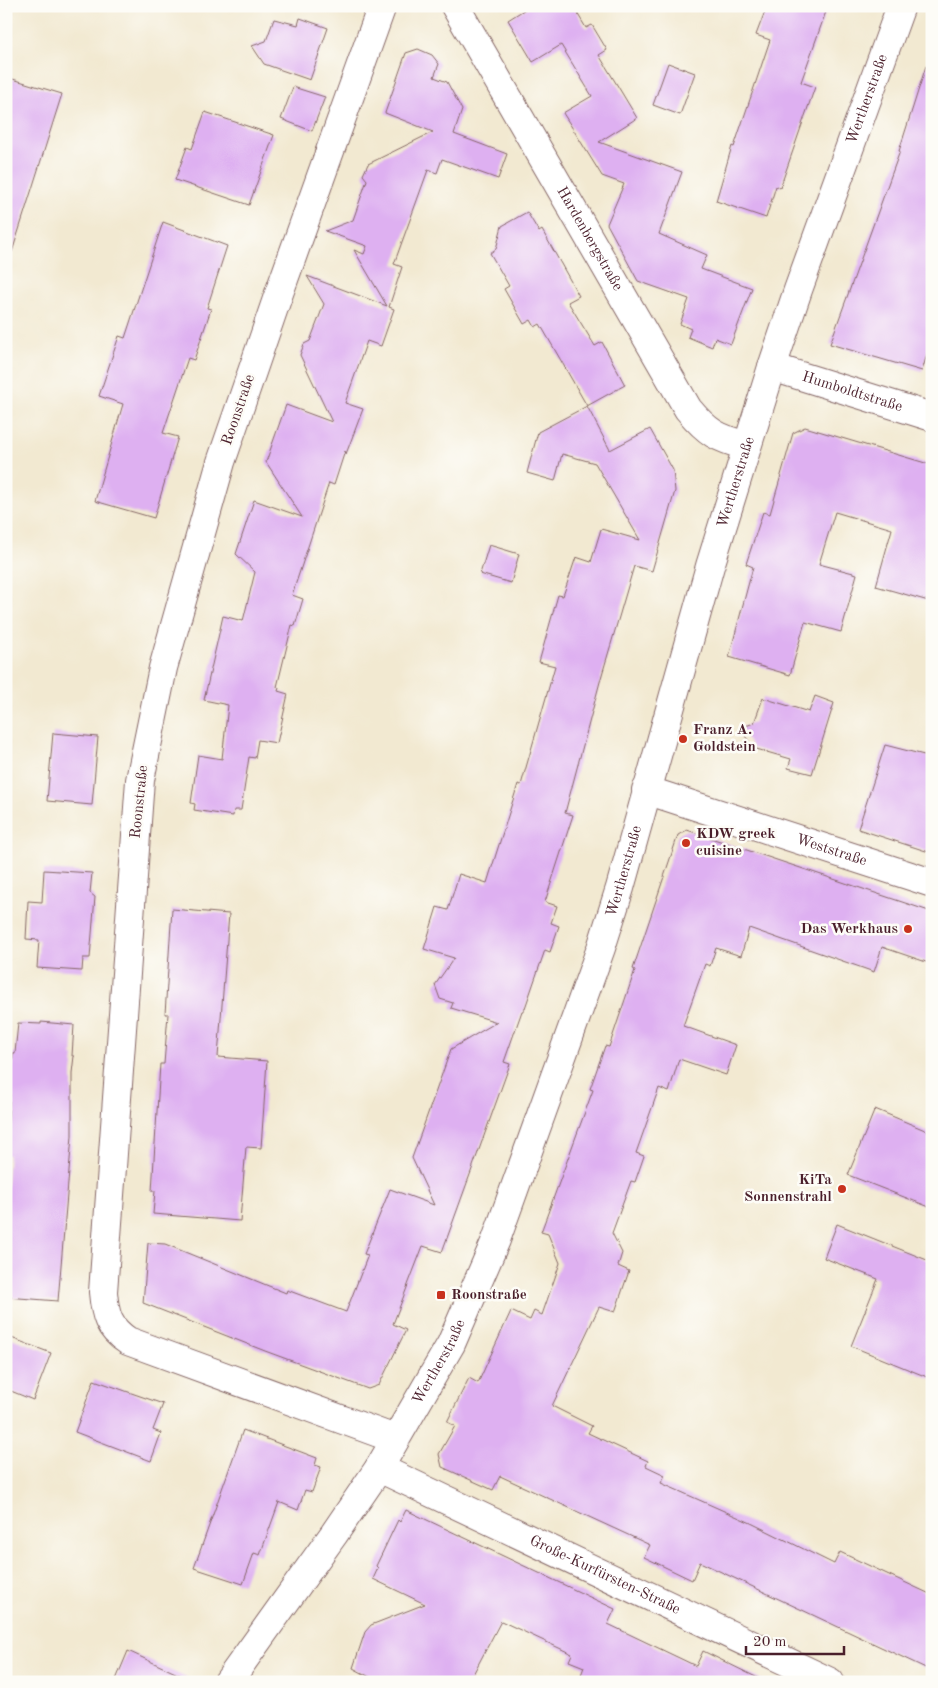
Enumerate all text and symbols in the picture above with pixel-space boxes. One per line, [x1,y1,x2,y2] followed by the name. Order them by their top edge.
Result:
[844,52,890,146] street label: Wertherstraße
[554,184,626,293] street label: Hardenbergstraße
[800,369,904,415] street label: Humboldtstraße
[220,373,258,447] street label: Roonstraße
[715,435,757,529] street label: Wertherstraße
[693,723,756,755] place label: Franz A. Goldstein
[677,733,689,745] marker: Franz A. Goldstein
[129,764,151,840] street label: Roonstraße
[604,824,645,919] street label: Wertherstraße
[696,827,776,859] place label: KDW greek cuisine
[794,832,869,869] street label: Weststraße
[680,837,692,849] marker: KDW greek cuisine
[801,922,898,937] place label: Das Werkhaus
[902,923,914,935] marker: Das Werkhaus
[744,1173,832,1205] place label: KiTa Sonnenstrahl
[836,1183,848,1195] marker: KiTa Sonnenstrahl
[451,1288,527,1303] place label: Roonstraße
[435,1289,447,1301] marker: Roonstraße
[410,1317,468,1407] street label: Wertherstraße
[527,1533,683,1617] street label: Große-Kurfürsten-Straße
[746,1623,843,1655] scale bar
[753,1635,787,1650] text: 20 m

